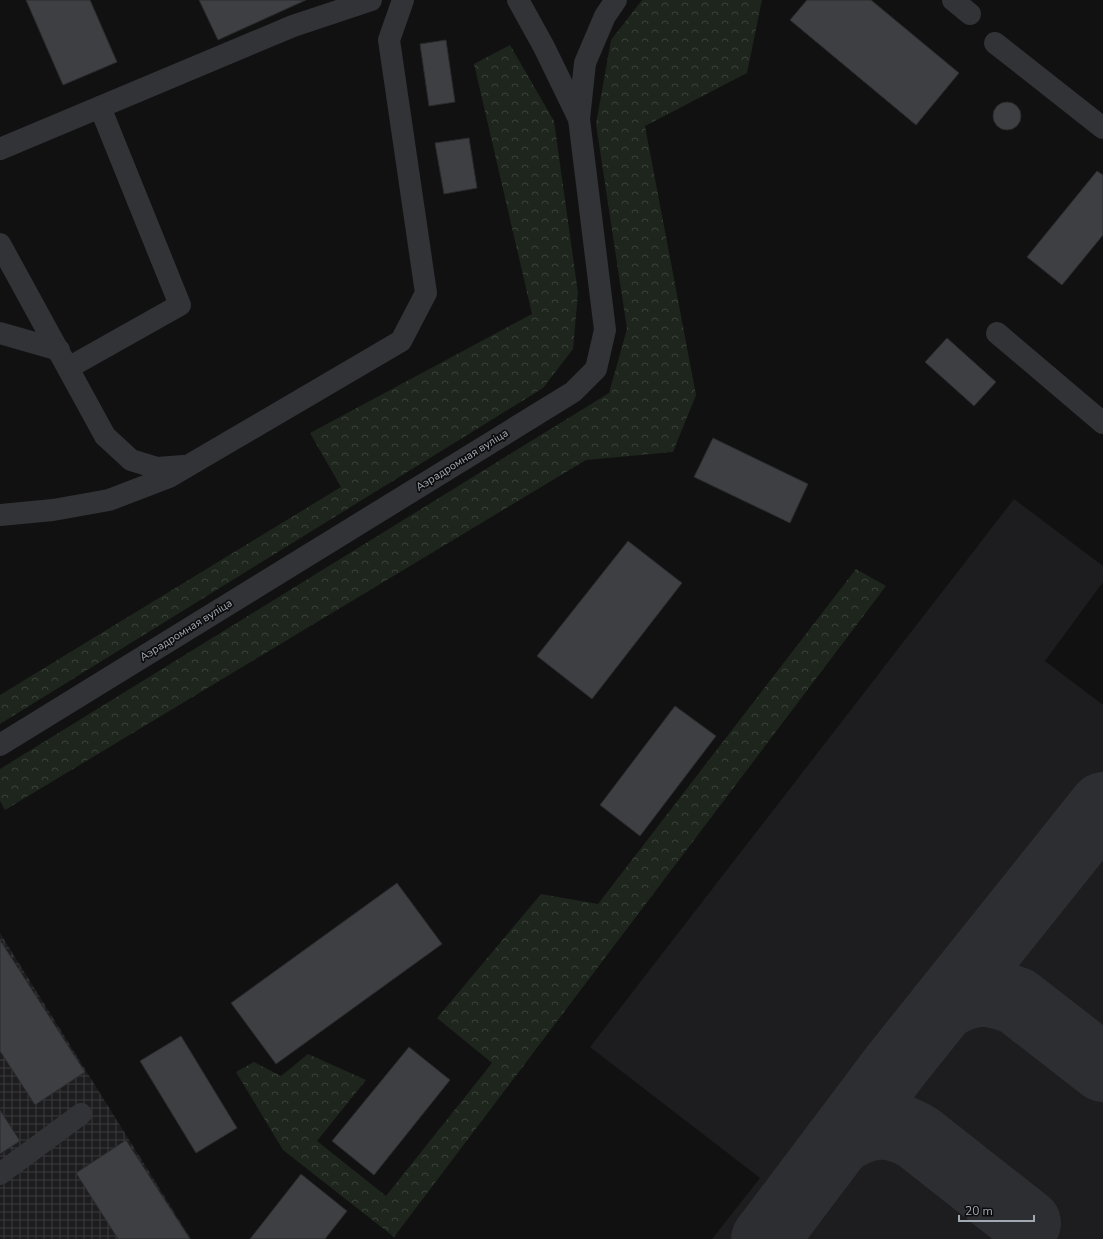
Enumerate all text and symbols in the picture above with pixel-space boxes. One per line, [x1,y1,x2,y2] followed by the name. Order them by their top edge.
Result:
[413,425,511,495] street label: Аэрадромная вуліца
[137,595,235,665] street label: Аэрадромная вуліца
[959,1197,1034,1223] scale bar
[965,1203,993,1219] text: 20 m

